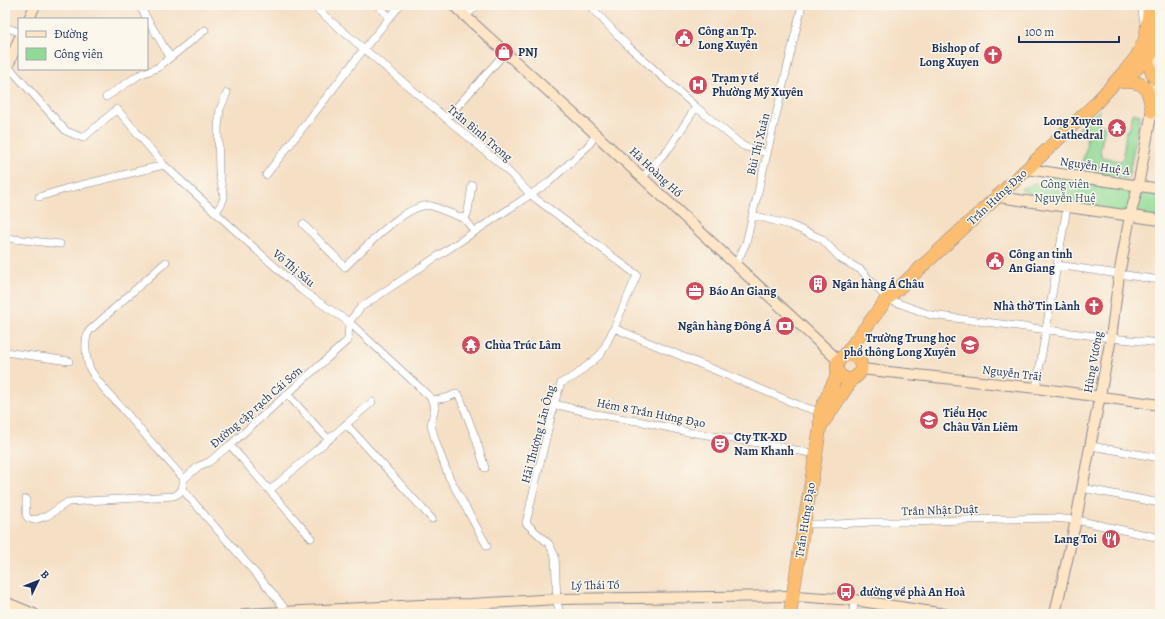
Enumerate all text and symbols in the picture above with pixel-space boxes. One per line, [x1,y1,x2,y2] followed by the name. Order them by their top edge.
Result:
[18,18,148,70] legend
[1019,18,1119,44] scale bar
[698,23,758,53] place label: Công an Tp. Long Xuyên
[1025,24,1054,40] text: 100 m
[54,26,88,42] text: Đường
[673,27,695,49] public building icon: Công an Tp. Long Xuyên
[919,40,981,70] place label: Bishop of Long Xuyen
[493,41,515,63] shop icon: PNJ
[518,44,538,60] place label: PNJ
[982,44,1004,66] church icon: Bishop of Long Xuyen
[54,46,103,62] text: Công viên
[712,70,803,100] place label: Trạm y tế Phường Mỹ Xuyên
[687,74,709,96] hospital icon: Trạm y tế Phường Mỹ Xuyên
[444,101,516,165] street label: Trần Bình Trọng
[743,111,774,177] street label: Bùi Thị Xuân
[1043,113,1104,143] place label: Long Xuyen Cathedral
[1106,117,1128,139] temple icon: Long Xuyen Cathedral
[626,143,686,201] street label: Hà Hoàng Hổ
[1059,153,1132,179] street label: Nguyễn Huệ A
[964,165,1030,229] street label: Trần Hưng Đạo
[1034,176,1096,206] park label: Công viên Nguyễn Huệ
[269,245,319,291] street label: Võ Thị Sáu
[1008,246,1073,276] place label: Công an tỉnh An Giang
[984,250,1006,272] public building icon: Công an tỉnh An Giang
[807,273,829,295] building icon: Ngân hàng Á Châu
[832,276,925,292] place label: Ngân hàng Á Châu
[684,280,706,302] office icon: Báo An Giang
[709,283,777,299] place label: Báo An Giang
[1083,295,1105,317] church icon: Nhà thờ Tin Lành
[993,298,1080,314] place label: Nhà thờ Tin Lành
[774,315,796,337] bank icon: Ngân hàng Đông Á
[678,318,771,334] place label: Ngân hàng Đông Á
[844,330,956,360] place label: Trường Trung học phổ thông Long Xuyên
[1080,330,1106,394] street label: Hùng Vương
[460,334,482,356] temple icon: Chùa Trúc Lâm
[959,334,981,356] school or university icon: Trường Trung học phổ thông Long Xuyên
[485,337,561,353] place label: Chùa Trúc Lâm
[981,361,1043,385] street label: Nguyễn Trãi
[206,362,306,452] street label: Đường cặp rạch Cái Sơn
[517,383,559,485] street label: Hãi Thượng Lãn Ông
[595,395,707,431] street label: Hẻm 8 Trần Hưng Đạo
[943,405,1018,435] place label: Tiểu Học Châu Văn Liêm
[918,409,940,431] school or university icon: Tiểu Học Châu Văn Liêm
[734,429,794,459] place label: Cty TK-XD Nam Khanh
[709,433,731,455] theatre icon: Cty TK-XD Nam Khanh
[791,481,819,559] street label: Trần Hưng Đạo
[901,501,979,519] street label: Trần Nhật Duật
[1100,528,1122,550] restaurant icon: Lang Toi
[1054,531,1097,547] place label: Lang Toi
[18,561,58,601] north arrow
[37,567,53,582] text: B
[571,577,620,593] street label: Lý Thái Tổ
[835,581,857,603] bus stop icon: đường về phà An Hoà
[860,584,965,600] place label: đường về phà An Hoà

